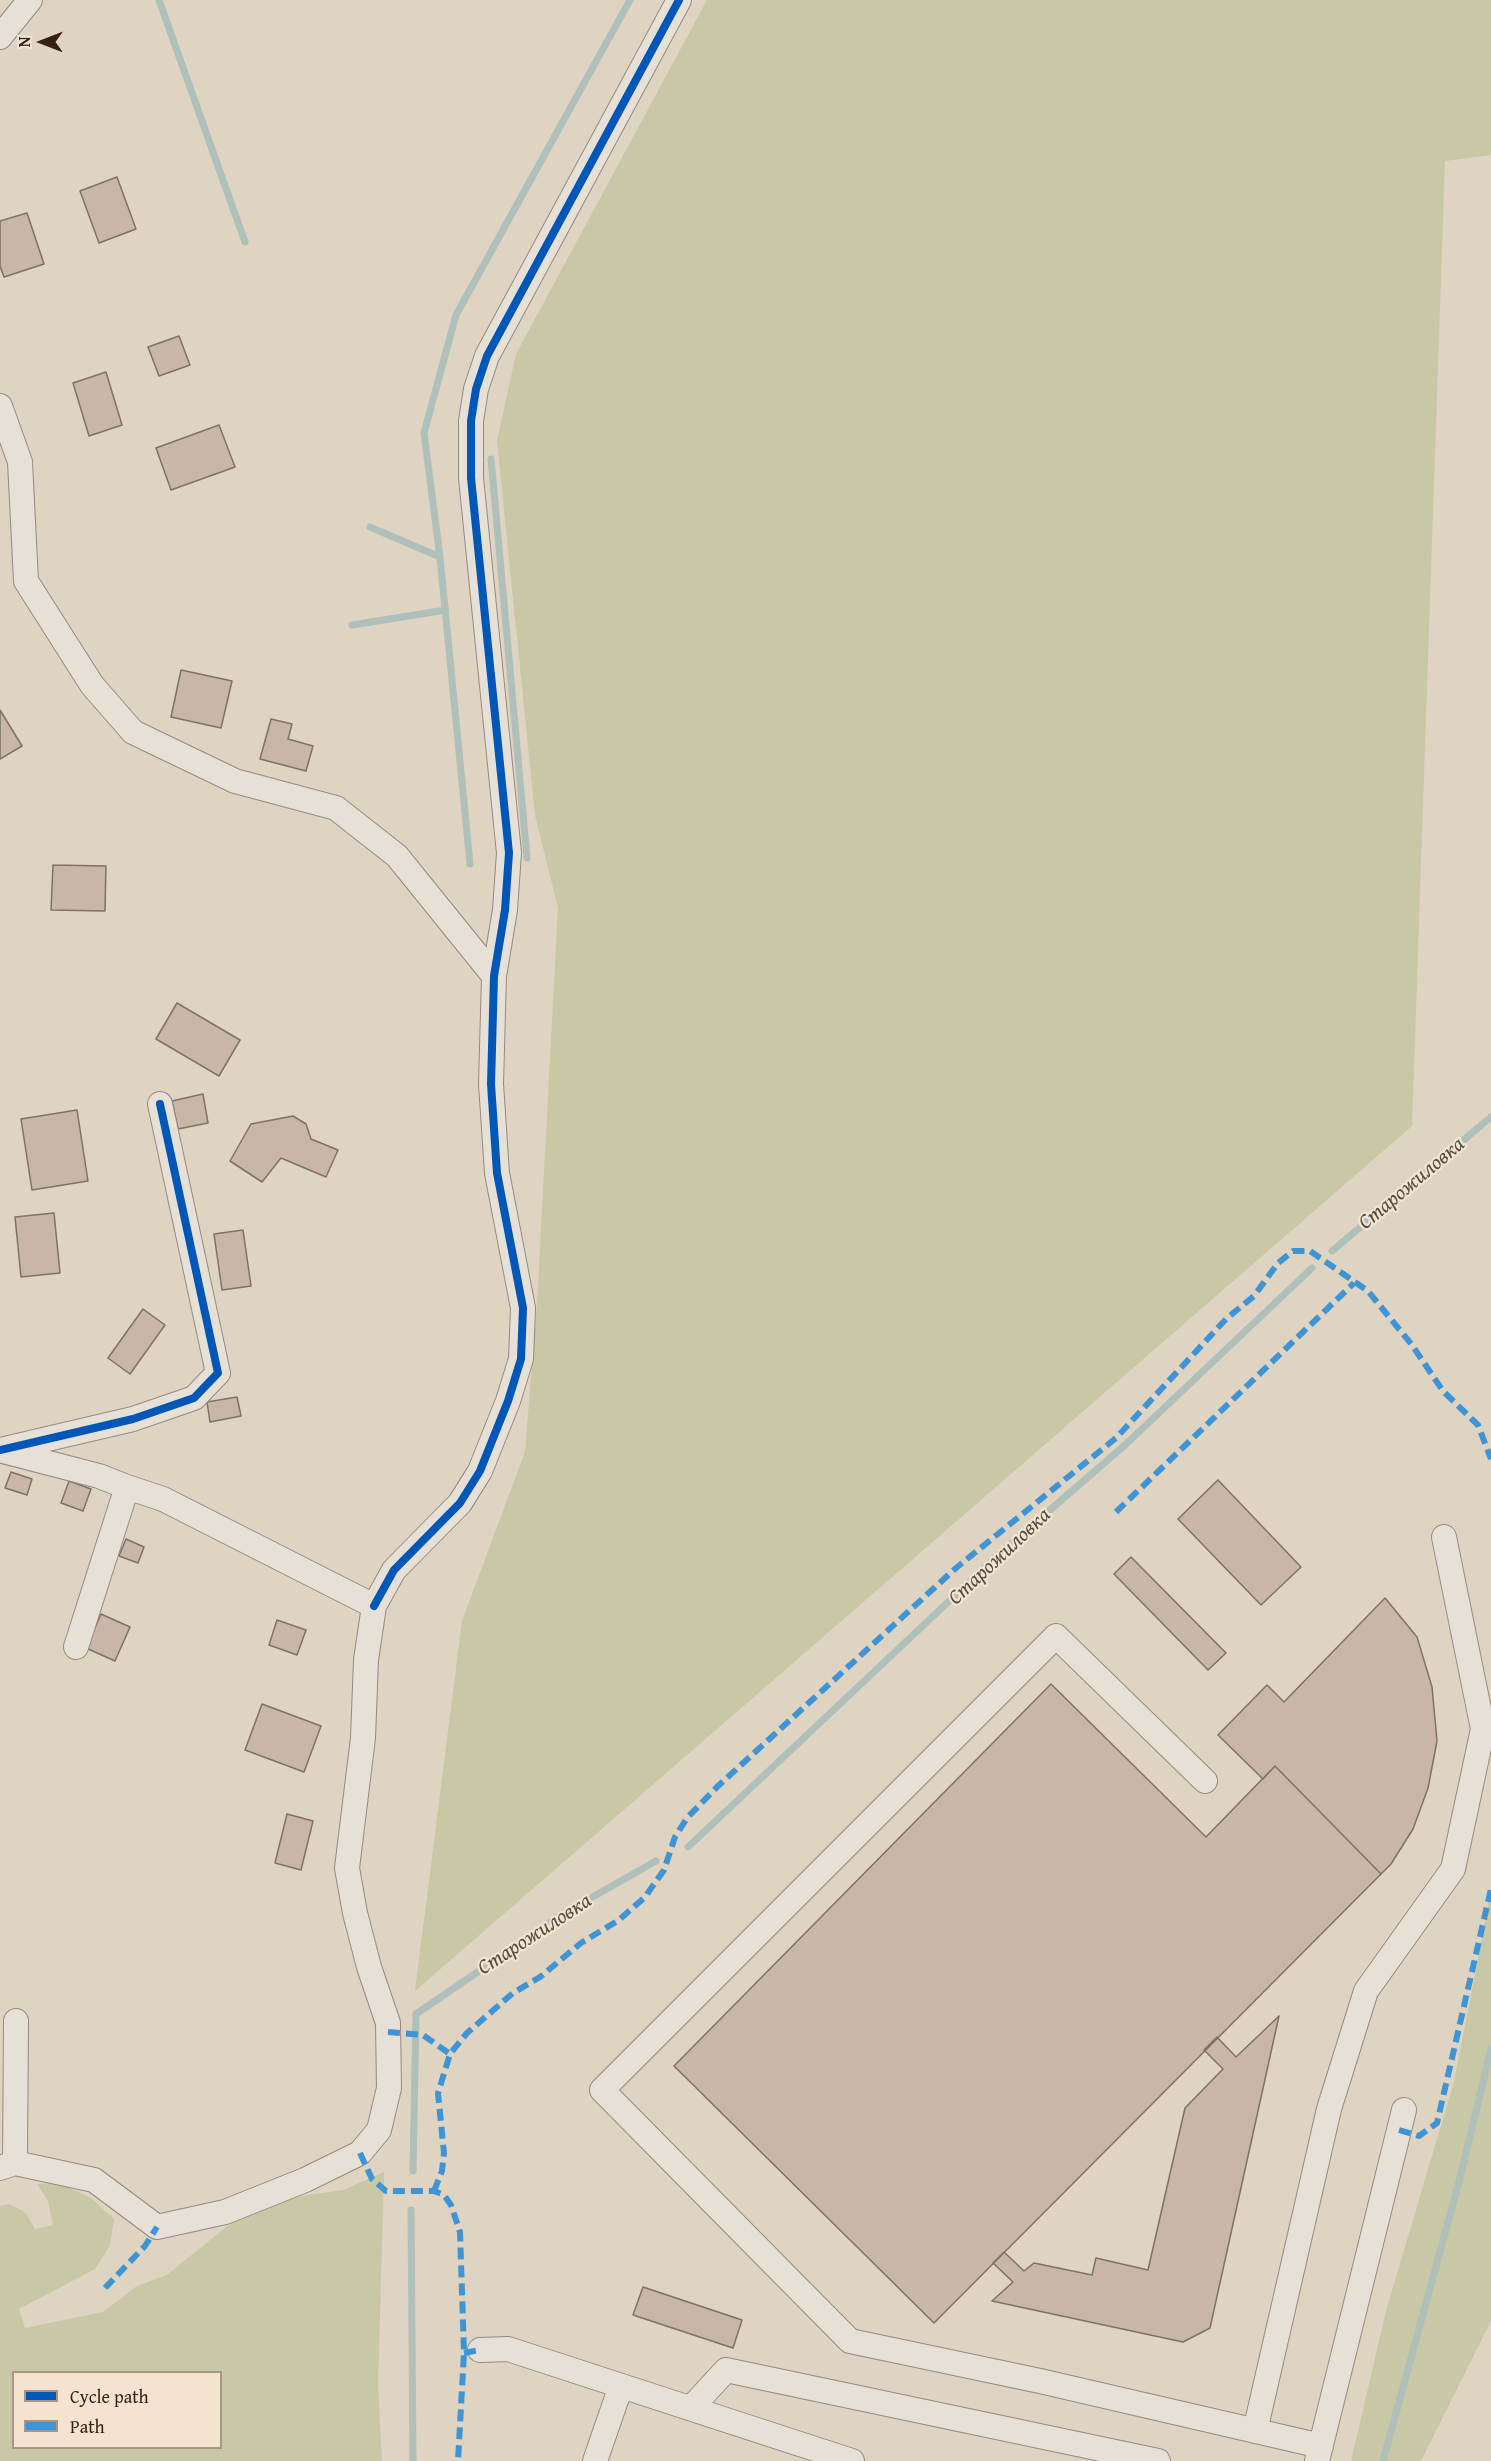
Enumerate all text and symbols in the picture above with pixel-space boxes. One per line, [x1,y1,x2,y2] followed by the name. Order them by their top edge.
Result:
[12,12,72,72] north arrow
[12,37,36,47] text: N
[1354,1132,1470,1236] water label: Старожиловка
[944,1503,1056,1611] water label: Старожиловка
[473,1889,597,1981] water label: Старожиловка
[12,2371,222,2449] legend
[70,2383,149,2410] text: Cycle path
[70,2413,105,2440] text: Path

